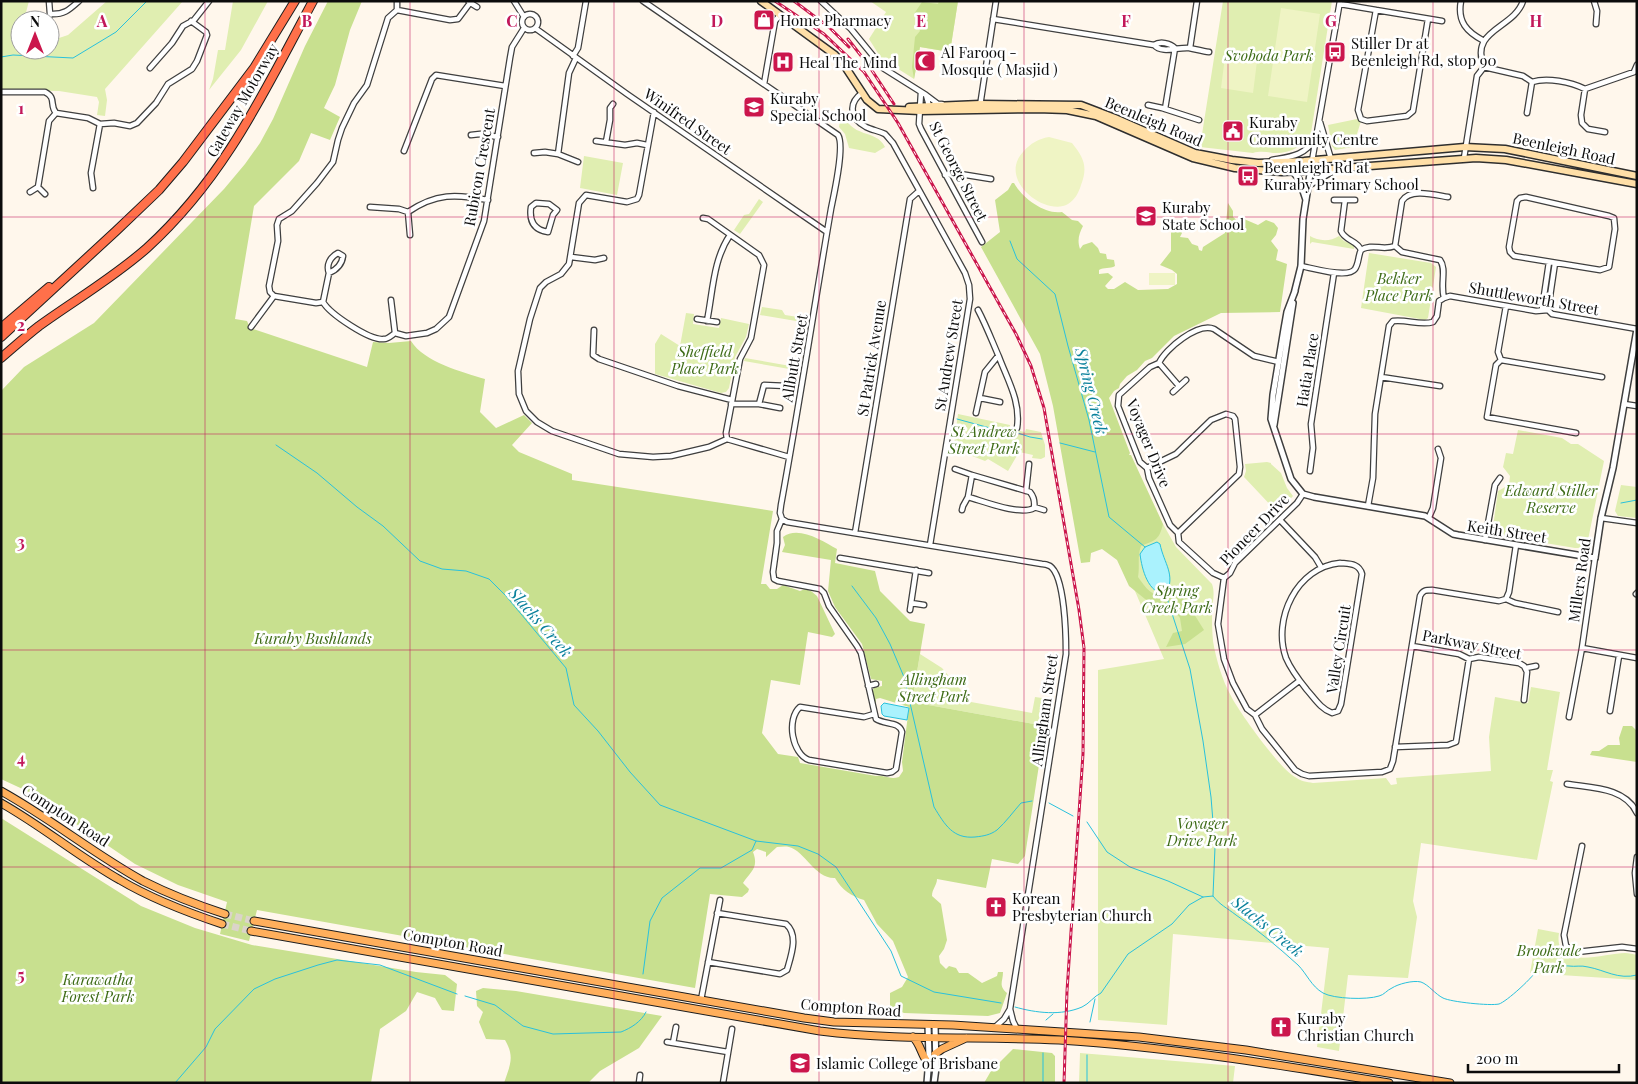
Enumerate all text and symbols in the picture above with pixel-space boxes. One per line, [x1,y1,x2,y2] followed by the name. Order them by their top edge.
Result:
[752,8,776,32] shop icon: Home Pharmacy
[10,10,60,60] north arrow
[96,10,108,31] text: A
[302,10,313,31] text: B
[506,10,518,31] text: C
[711,10,723,31] text: D
[780,10,892,30] place label: Home Pharmacy
[916,10,926,31] text: E
[1121,10,1131,31] text: F
[1325,10,1337,31] text: G
[1530,10,1543,31] text: H
[30,12,40,31] text: N
[1351,33,1497,70] place label: Stiller Dr at Beenleigh Rd, stop 90
[201,39,283,160] street label: Gateway Motorway
[1323,40,1347,64] bus stop icon: Stiller Dr at Beenleigh Rd, stop 90
[940,42,1058,79] place label: Al Farooq - Mosque ( Masjid )
[1224,45,1314,65] park label: Svoboda Park
[913,49,937,73] mosque icon: Al Farooq - Mosque ( Masjid )
[771,50,795,74] hospital icon: Heal The Mind
[799,52,898,72] place label: Heal The Mind
[639,83,736,159] street label: Winifred Street
[770,88,866,125] place label: Kuraby Special School
[1102,91,1206,151] street label: Beenleigh Road
[742,95,766,119] school or university icon: Kuraby Special School
[18,97,24,118] text: 1
[459,106,499,228] street label: Rubicon Crescent
[1249,112,1379,149] place label: Kuraby Community Centre
[925,118,993,225] street label: St George Street
[1221,119,1245,143] public building icon: Kuraby Community Centre
[1511,127,1617,169] street label: Beenleigh Road
[1264,157,1419,194] place label: Beenleigh Rd at Kuraby Primary School
[1236,164,1260,188] bus stop icon: Beenleigh Rd at Kuraby Primary School
[1162,197,1244,234] place label: Kuraby State School
[1134,204,1158,228] school or university icon: Kuraby State School
[1364,268,1433,305] park label: Bekker Place Park
[1467,277,1601,319] street label: Shuttleworth Street
[929,297,967,412] street label: St Andrew Street
[852,298,890,418] street label: St Patrick Avenue
[776,312,812,405] street label: Allbutt Street
[17,314,25,335] text: 2
[1291,332,1323,408] street label: Hatia Place
[670,341,739,378] park label: Sheffield Place Park
[1071,344,1113,437] water label: Spring Creek
[1122,395,1176,490] street label: Voyager Drive
[947,421,1020,458] park label: St Andrew Street Park
[1504,480,1598,517] park label: Edward Stiller Reserve
[1215,489,1293,569] street label: Pioneer Drive
[1466,515,1549,547] street label: Keith Street
[17,531,25,552] text: 3
[1563,536,1595,623] street label: Millers Road
[1141,580,1213,617] park label: Spring Creek Park
[504,582,577,661] water label: Slacks Creek
[1321,603,1355,696] street label: Valley Circuit
[1421,625,1524,664] street label: Parkway Street
[253,628,372,648] park label: Kuraby Bushlands
[1026,652,1062,768] street label: Allingham Street
[897,669,970,706] park label: Allingham Street Park
[17,747,25,768] text: 4
[18,779,114,851] street label: Compton Road
[1166,813,1238,850] park label: Voyager Drive Park
[1012,888,1152,925] place label: Korean Presbyterian Church
[1227,890,1308,961] water label: Slacks Creek
[984,895,1008,919] church icon: Korean Presbyterian Church
[402,923,505,961] street label: Compton Road
[1516,940,1582,977] park label: Brookvale Park
[17,964,25,985] text: 5
[61,969,135,1006] park label: Karawatha Forest Park
[800,994,902,1021] street label: Compton Road
[1297,1008,1414,1045] place label: Kuraby Christian Church
[1269,1015,1293,1039] church icon: Kuraby Christian Church
[1468,1042,1619,1074] scale bar
[1476,1048,1519,1068] text: 200 m
[788,1051,812,1075] school or university icon: Islamic College of Brisbane
[816,1053,998,1073] place label: Islamic College of Brisbane

